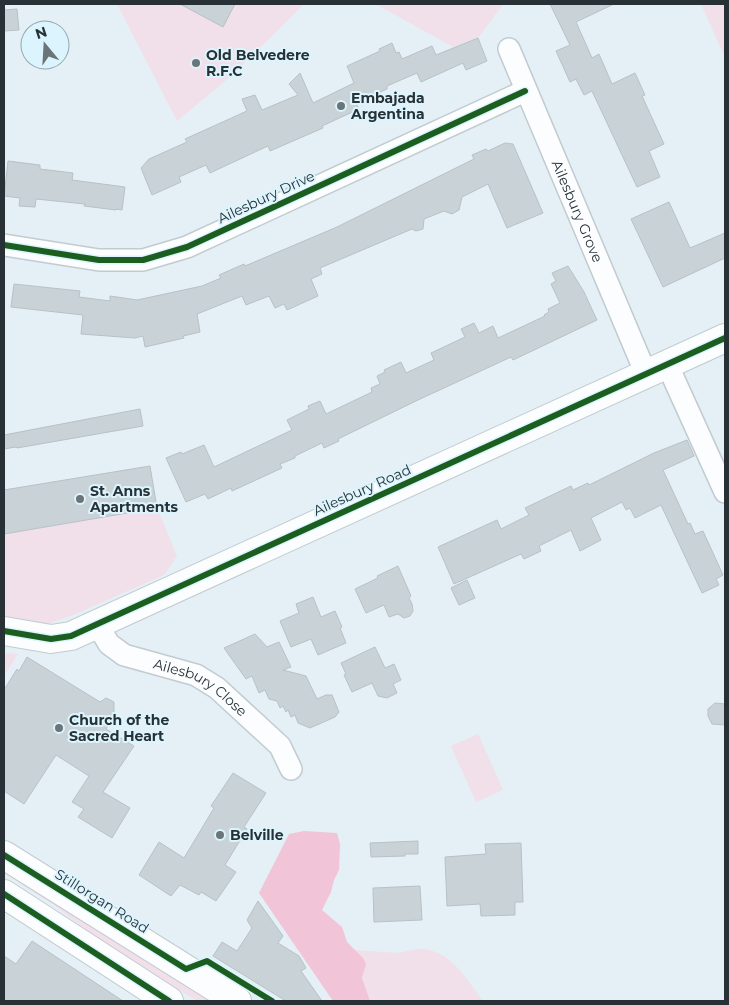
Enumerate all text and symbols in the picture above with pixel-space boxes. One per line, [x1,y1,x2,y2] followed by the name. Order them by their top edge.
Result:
[20,20,70,70] north arrow
[33,22,49,43] text: N
[206,46,310,80] place label: Old Belvedere R.F.C
[190,57,202,69] marker: Old Belvedere R.F.C
[350,89,425,123] place label: Embajada Argentina
[335,100,347,112] marker: Embajada Argentina
[548,157,607,265] street label: Ailesbury Grove
[215,167,317,227] street label: Ailesbury Drive
[310,460,414,520] street label: Ailesbury Road
[89,482,179,516] place label: St. Anns Apartments
[74,493,86,505] marker: St. Anns Apartments
[151,655,251,720] street label: Ailesbury Close
[69,711,170,745] place label: Church of the Sacred Heart
[53,722,65,734] marker: Church of the Sacred Heart
[230,826,284,844] place label: Belville
[214,829,226,841] marker: Belville
[52,865,152,937] street label: Stillorgan Road

